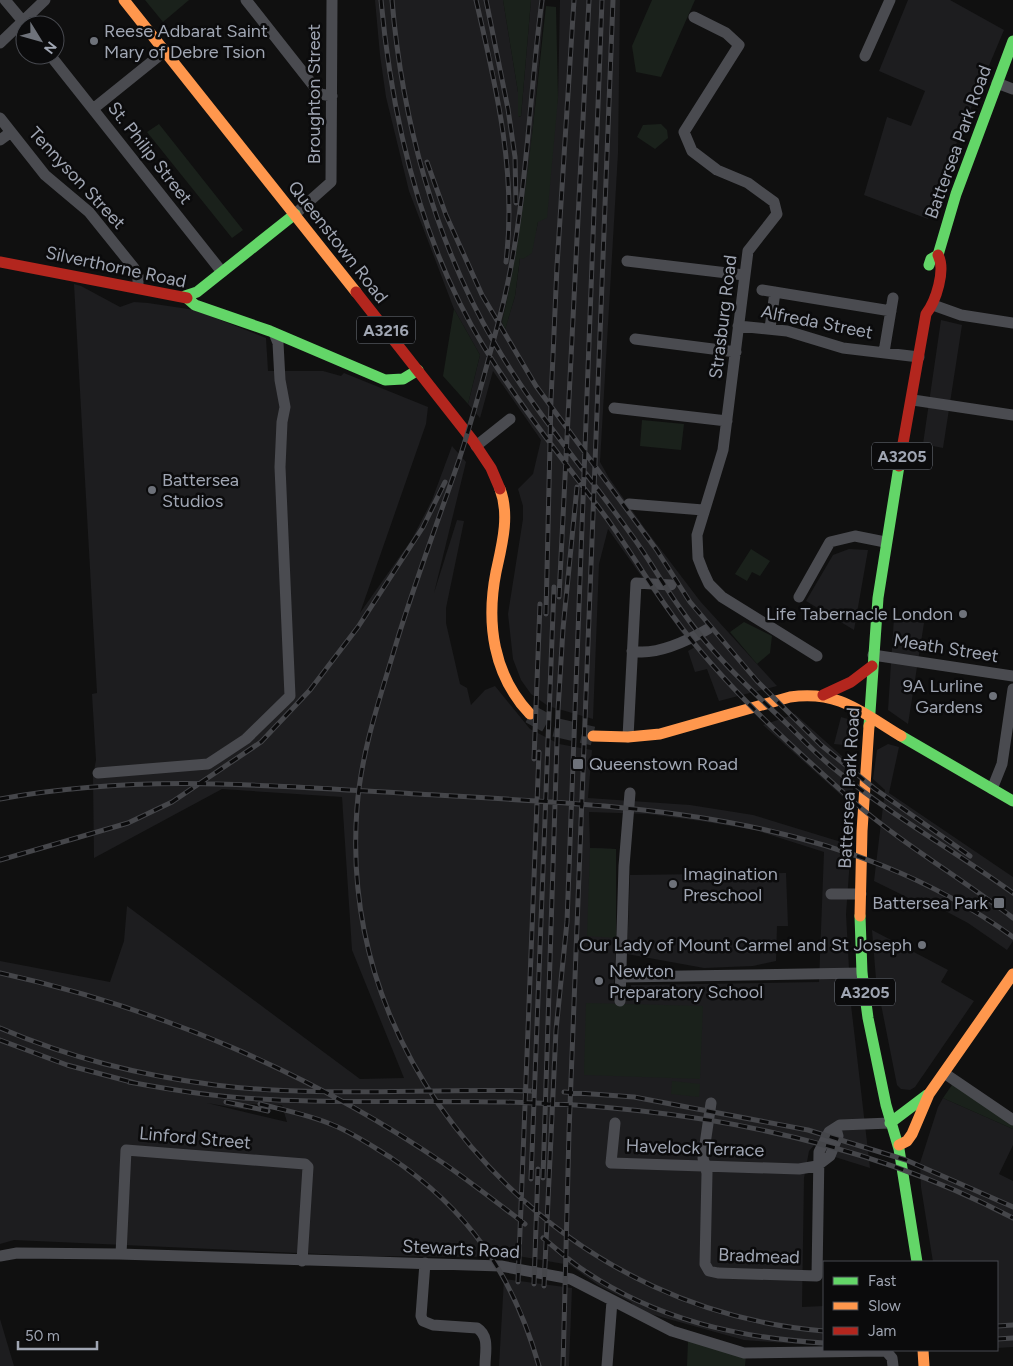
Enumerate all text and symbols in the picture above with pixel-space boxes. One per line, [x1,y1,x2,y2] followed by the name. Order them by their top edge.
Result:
[15,15,65,65] north arrow
[104,20,268,63] place label: Reese Adbarat Saint Mary of Debre Tsion
[303,24,325,164] street label: Broughton Street
[88,35,100,47] marker: Reese Adbarat Saint Mary of Debre Tsion
[40,38,60,57] text: N
[920,62,996,222] street label: Battersea Park Road
[103,97,197,209] street label: St. Philip Street
[24,122,130,234] street label: Tennyson Street
[283,176,393,308] street label: Queenstown Road
[44,241,188,293] street label: Silverthorne Road
[704,254,742,380] street label: Strasburg Road
[759,300,875,344] street label: Alfreda Street
[357,316,415,344] road number: A3216
[872,442,932,470] road number: A3205
[162,469,239,512] place label: Battersea Studios
[146,484,158,496] marker: Battersea Studios
[766,603,953,625] place label: Life Tabernacle London
[957,608,969,620] marker: Life Tabernacle London
[892,629,1000,667] street label: Meath Street
[903,675,983,718] place label: 9A Lurline Gardens
[987,690,999,702] marker: 9A Lurline Gardens
[834,707,864,869] street label: Battersea Park Road
[589,753,738,775] place label: Queenstown Road
[571,757,585,771] marker: Queenstown Road
[683,863,778,906] place label: Imagination Preschool
[667,878,679,890] marker: Imagination Preschool
[872,892,988,914] place label: Battersea Park
[992,896,1006,910] marker: Battersea Park
[579,934,912,956] place label: Our Lady of Mount Carmel and St Joseph
[916,939,928,951] marker: Our Lady of Mount Carmel and St Joseph
[609,960,763,1003] place label: Newton Preparatory School
[593,975,605,987] marker: Newton Preparatory School
[835,979,895,1006] road number: A3205
[138,1122,252,1154] street label: Linford Street
[625,1135,765,1161] street label: Havelock Terrace
[402,1235,520,1263] street label: Stewarts Road
[718,1244,800,1268] street label: Bradmead
[823,1261,998,1351] legend
[868,1272,897,1290] text: Fast
[868,1297,901,1315] text: Slow
[18,1318,96,1350] scale bar
[868,1322,896,1340] text: Jam
[25,1327,60,1345] text: 50 m

